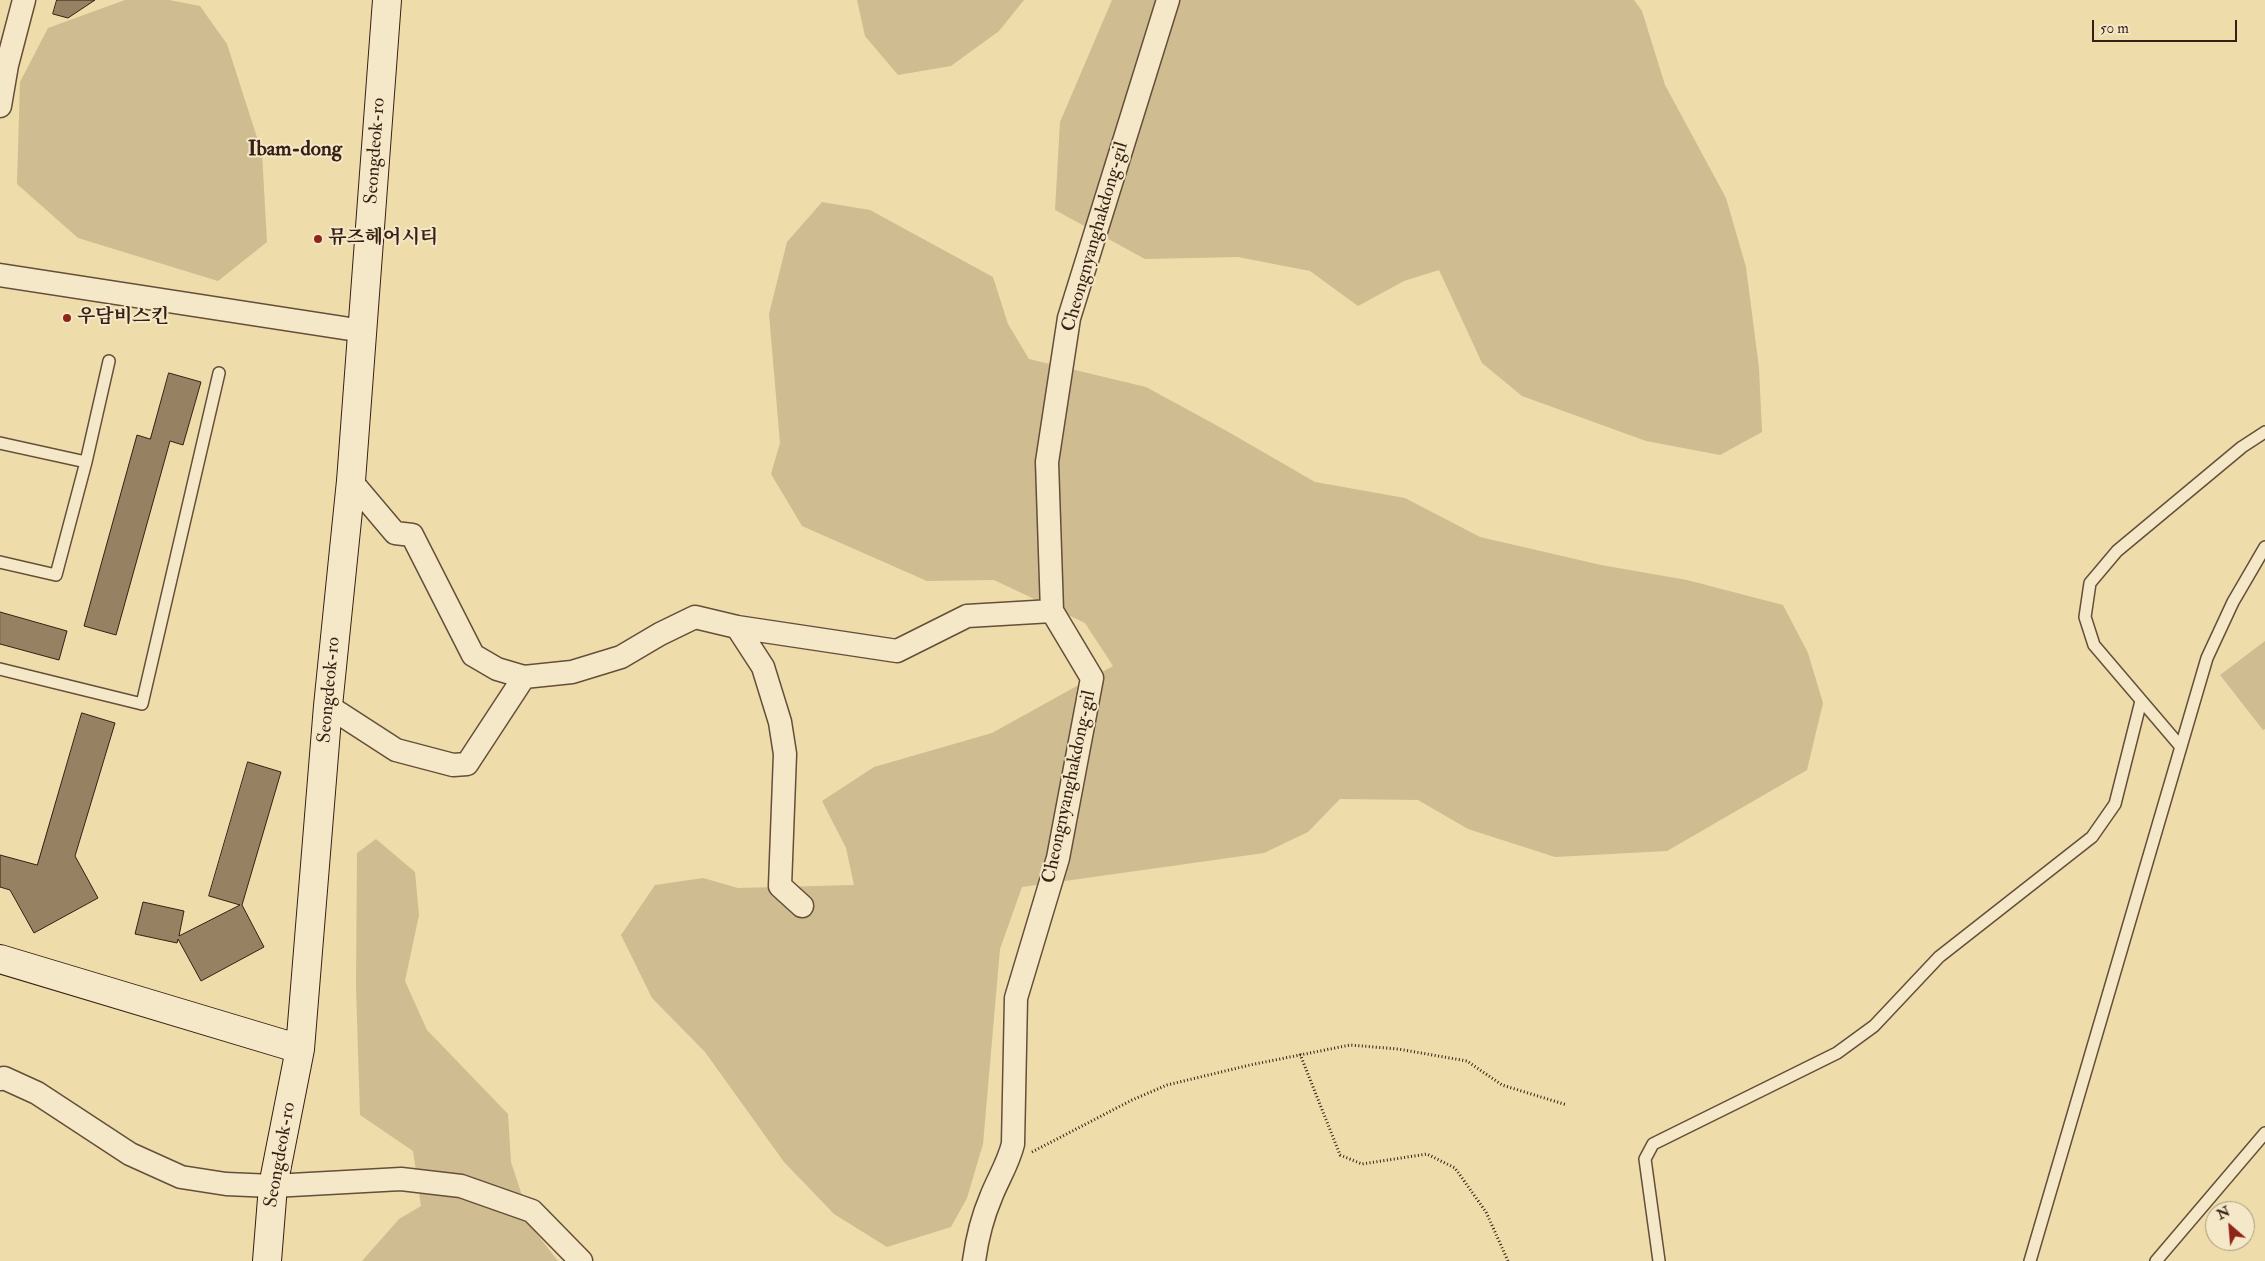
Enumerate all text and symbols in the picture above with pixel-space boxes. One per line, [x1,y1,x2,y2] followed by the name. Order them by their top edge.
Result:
[2095,10,2240,42] scale bar
[2100,19,2129,38] text: 50 m
[361,97,391,205] street label: Seongdeok-ro
[248,137,342,163] district label: Ibam-dong
[1058,139,1134,335] street label: Cheongnyanghakdong-gil
[328,228,438,250] place label: 뮤즈헤어시티
[312,233,324,245] marker: 뮤즈헤어시티
[77,307,169,329] place label: 우담비스킨
[61,312,73,324] marker: 우담비스킨
[314,636,346,744] street label: Seongdeok-ro
[1038,689,1102,885] street label: Cheongnyanghakdong-gil
[261,1101,301,1209] street label: Seongdeok-ro
[2205,1201,2255,1251] north arrow
[2214,1203,2233,1224] text: N

